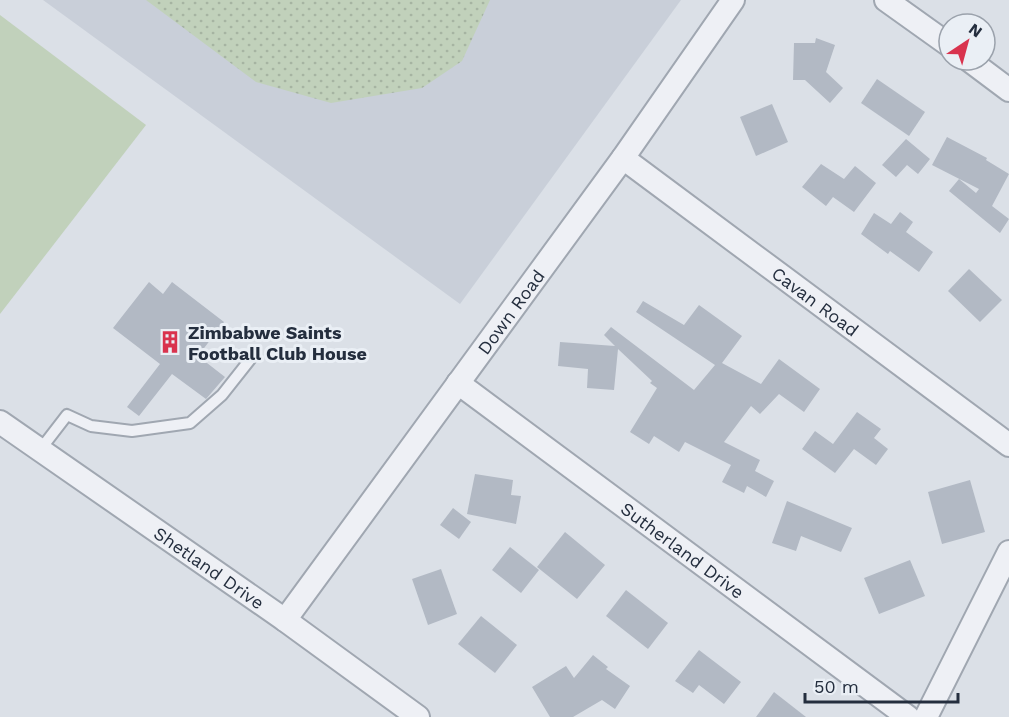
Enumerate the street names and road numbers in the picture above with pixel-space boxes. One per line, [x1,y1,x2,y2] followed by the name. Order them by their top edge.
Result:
[768,262,863,340] street label: Cavan Road
[473,265,549,358] street label: Down Road
[617,497,749,602] street label: Sutherland Drive
[150,522,269,613] street label: Shetland Drive

